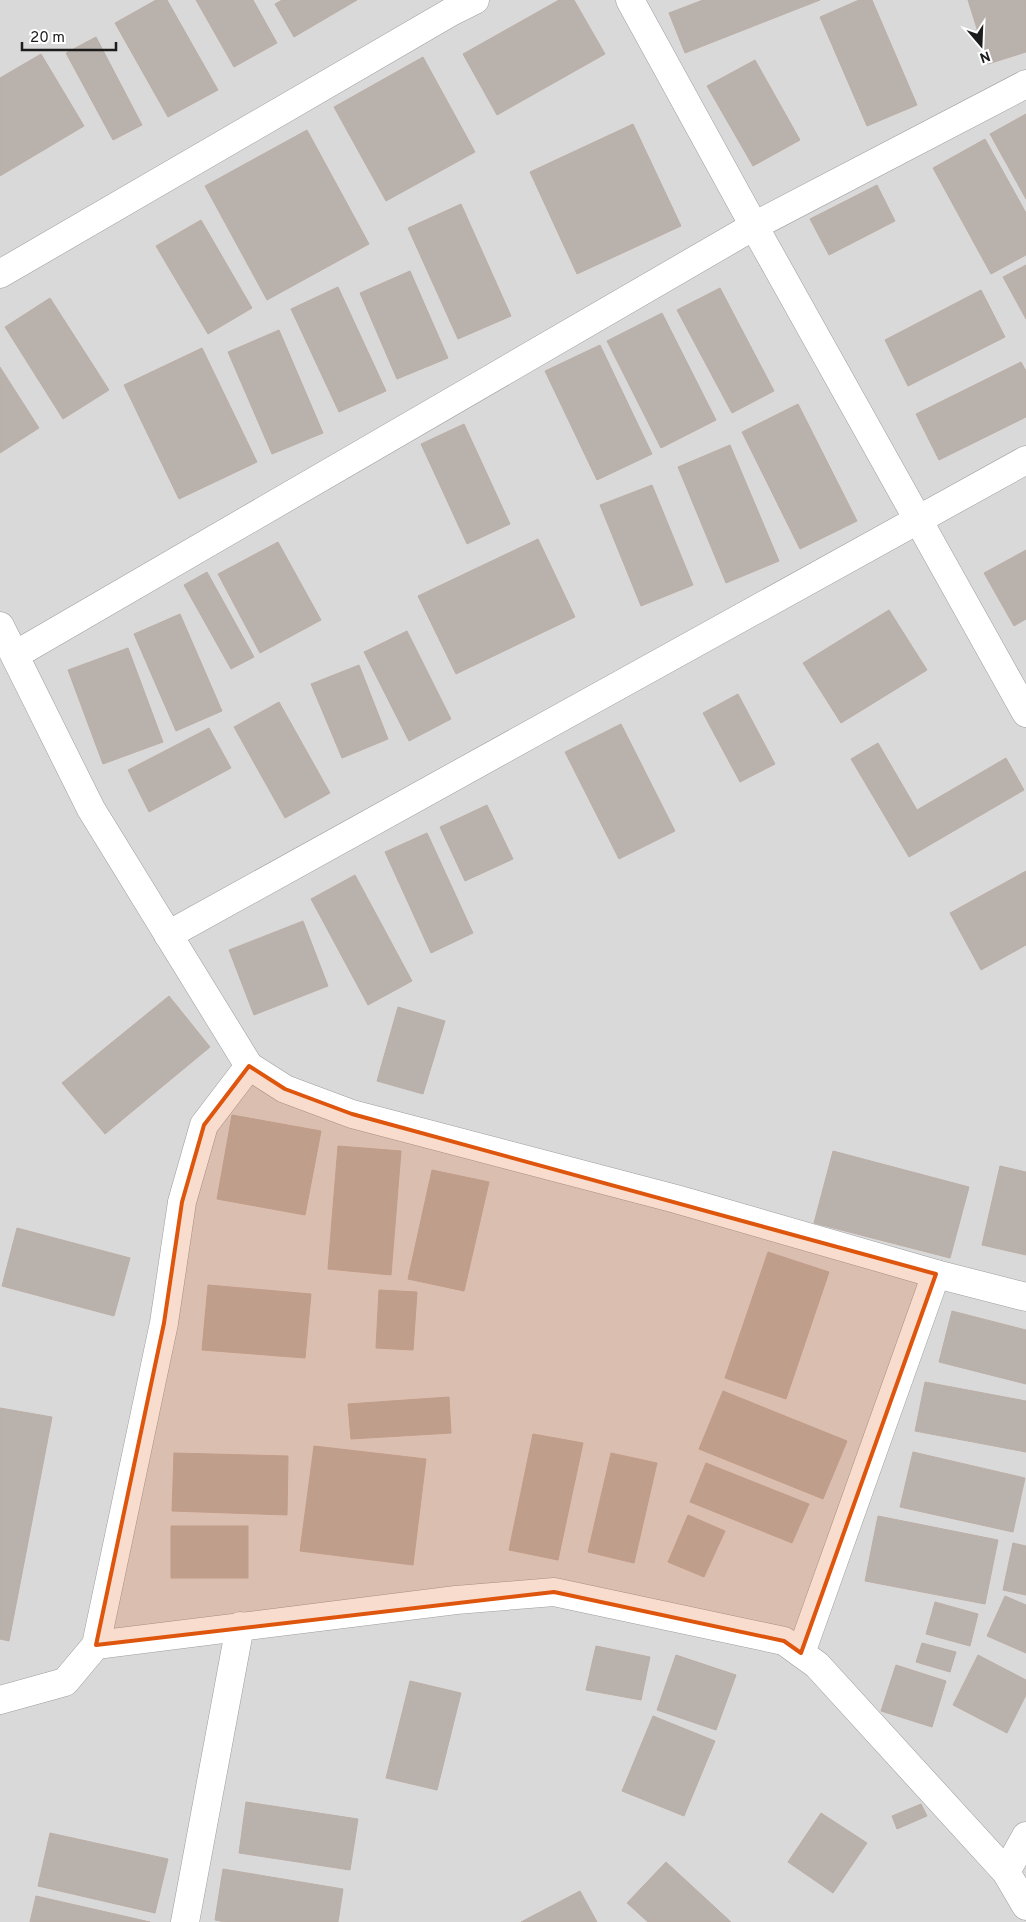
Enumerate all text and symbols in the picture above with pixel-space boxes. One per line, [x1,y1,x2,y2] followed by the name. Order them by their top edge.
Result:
[22,20,116,52] scale bar
[956,20,1006,70] north arrow
[30,29,65,48] text: 20 m
[977,46,992,66] text: N

